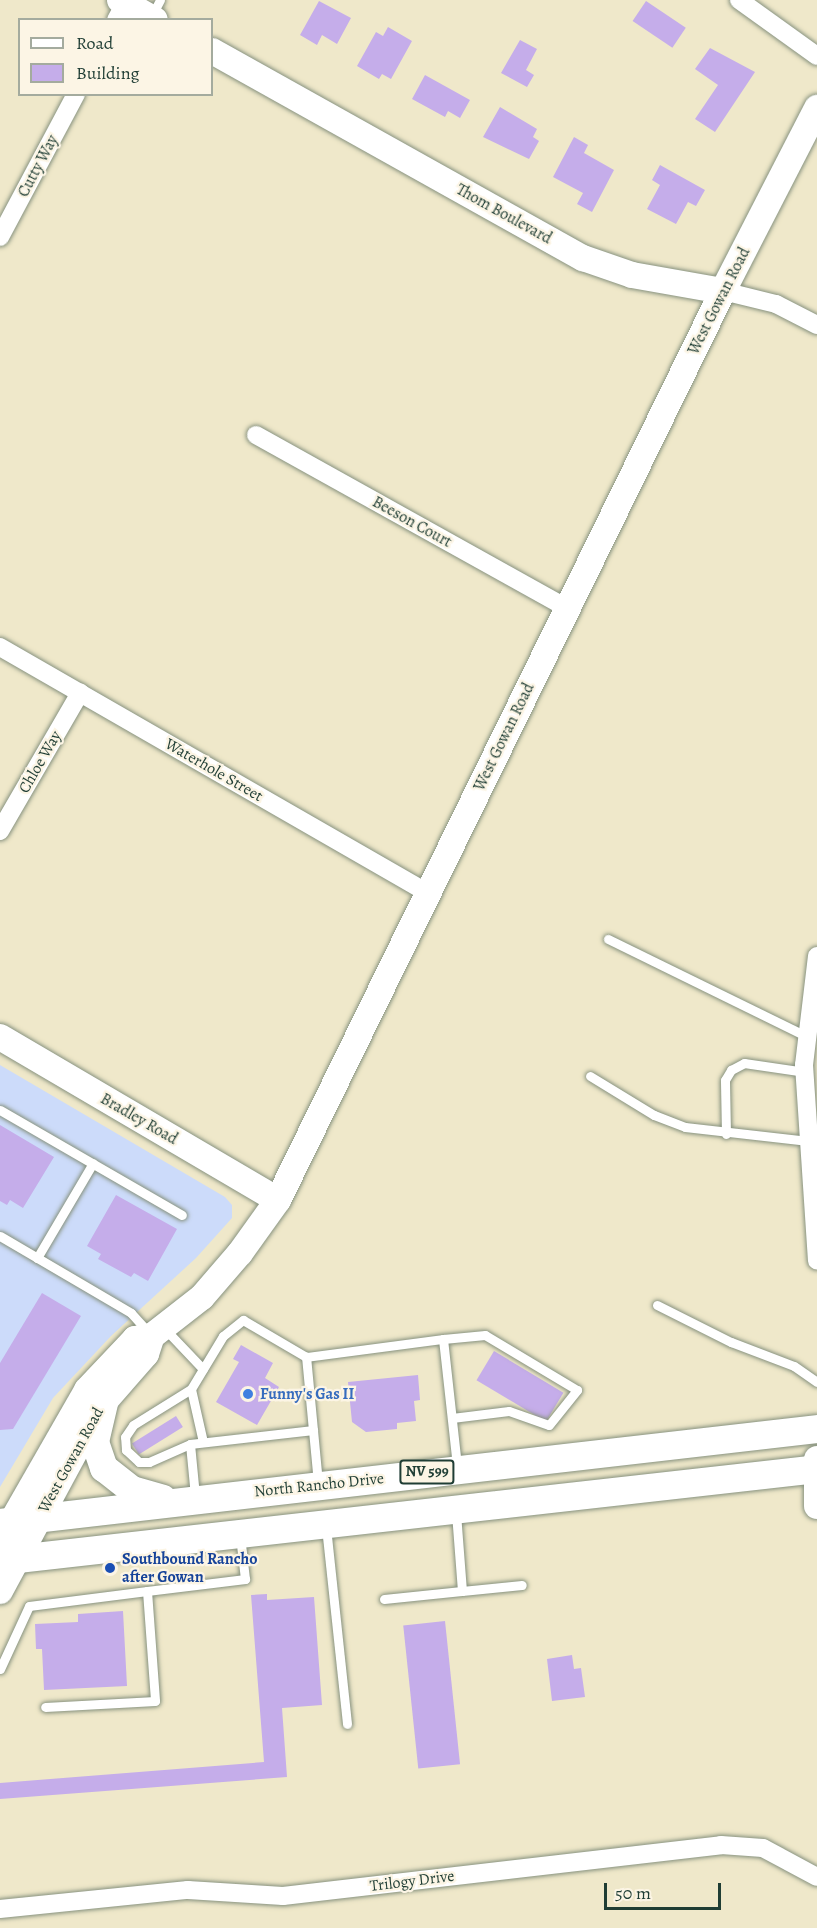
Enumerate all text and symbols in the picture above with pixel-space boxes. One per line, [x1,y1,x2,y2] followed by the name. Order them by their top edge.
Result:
[18,18,213,96] legend
[76,31,113,55] text: Road
[76,61,140,85] text: Building
[14,132,62,200] street label: Cutty Way
[453,180,555,248] street label: Thom Boulevard
[684,244,754,358] street label: West Gowan Road
[369,492,455,552] street label: Beeson Court
[470,680,538,794] street label: West Gowan Road
[15,727,65,797] street label: Chloe Way
[162,734,266,806] street label: Waterhole Street
[97,1089,181,1149] street label: Bradley Road
[260,1384,354,1404] place label: Funny's Gas II
[241,1387,255,1401] marker: Funny's Gas II
[34,1404,108,1516] street label: West Gowan Road
[398,1460,456,1484] road number: NV 599
[253,1469,385,1501] street label: North Rancho Drive
[122,1549,258,1587] place label: Southbound Rancho after Gowan
[103,1561,117,1575] marker: Southbound Rancho after Gowan
[369,1866,455,1896] street label: Trilogy Drive
[607,1871,724,1909] scale bar
[615,1881,651,1905] text: 50 m

